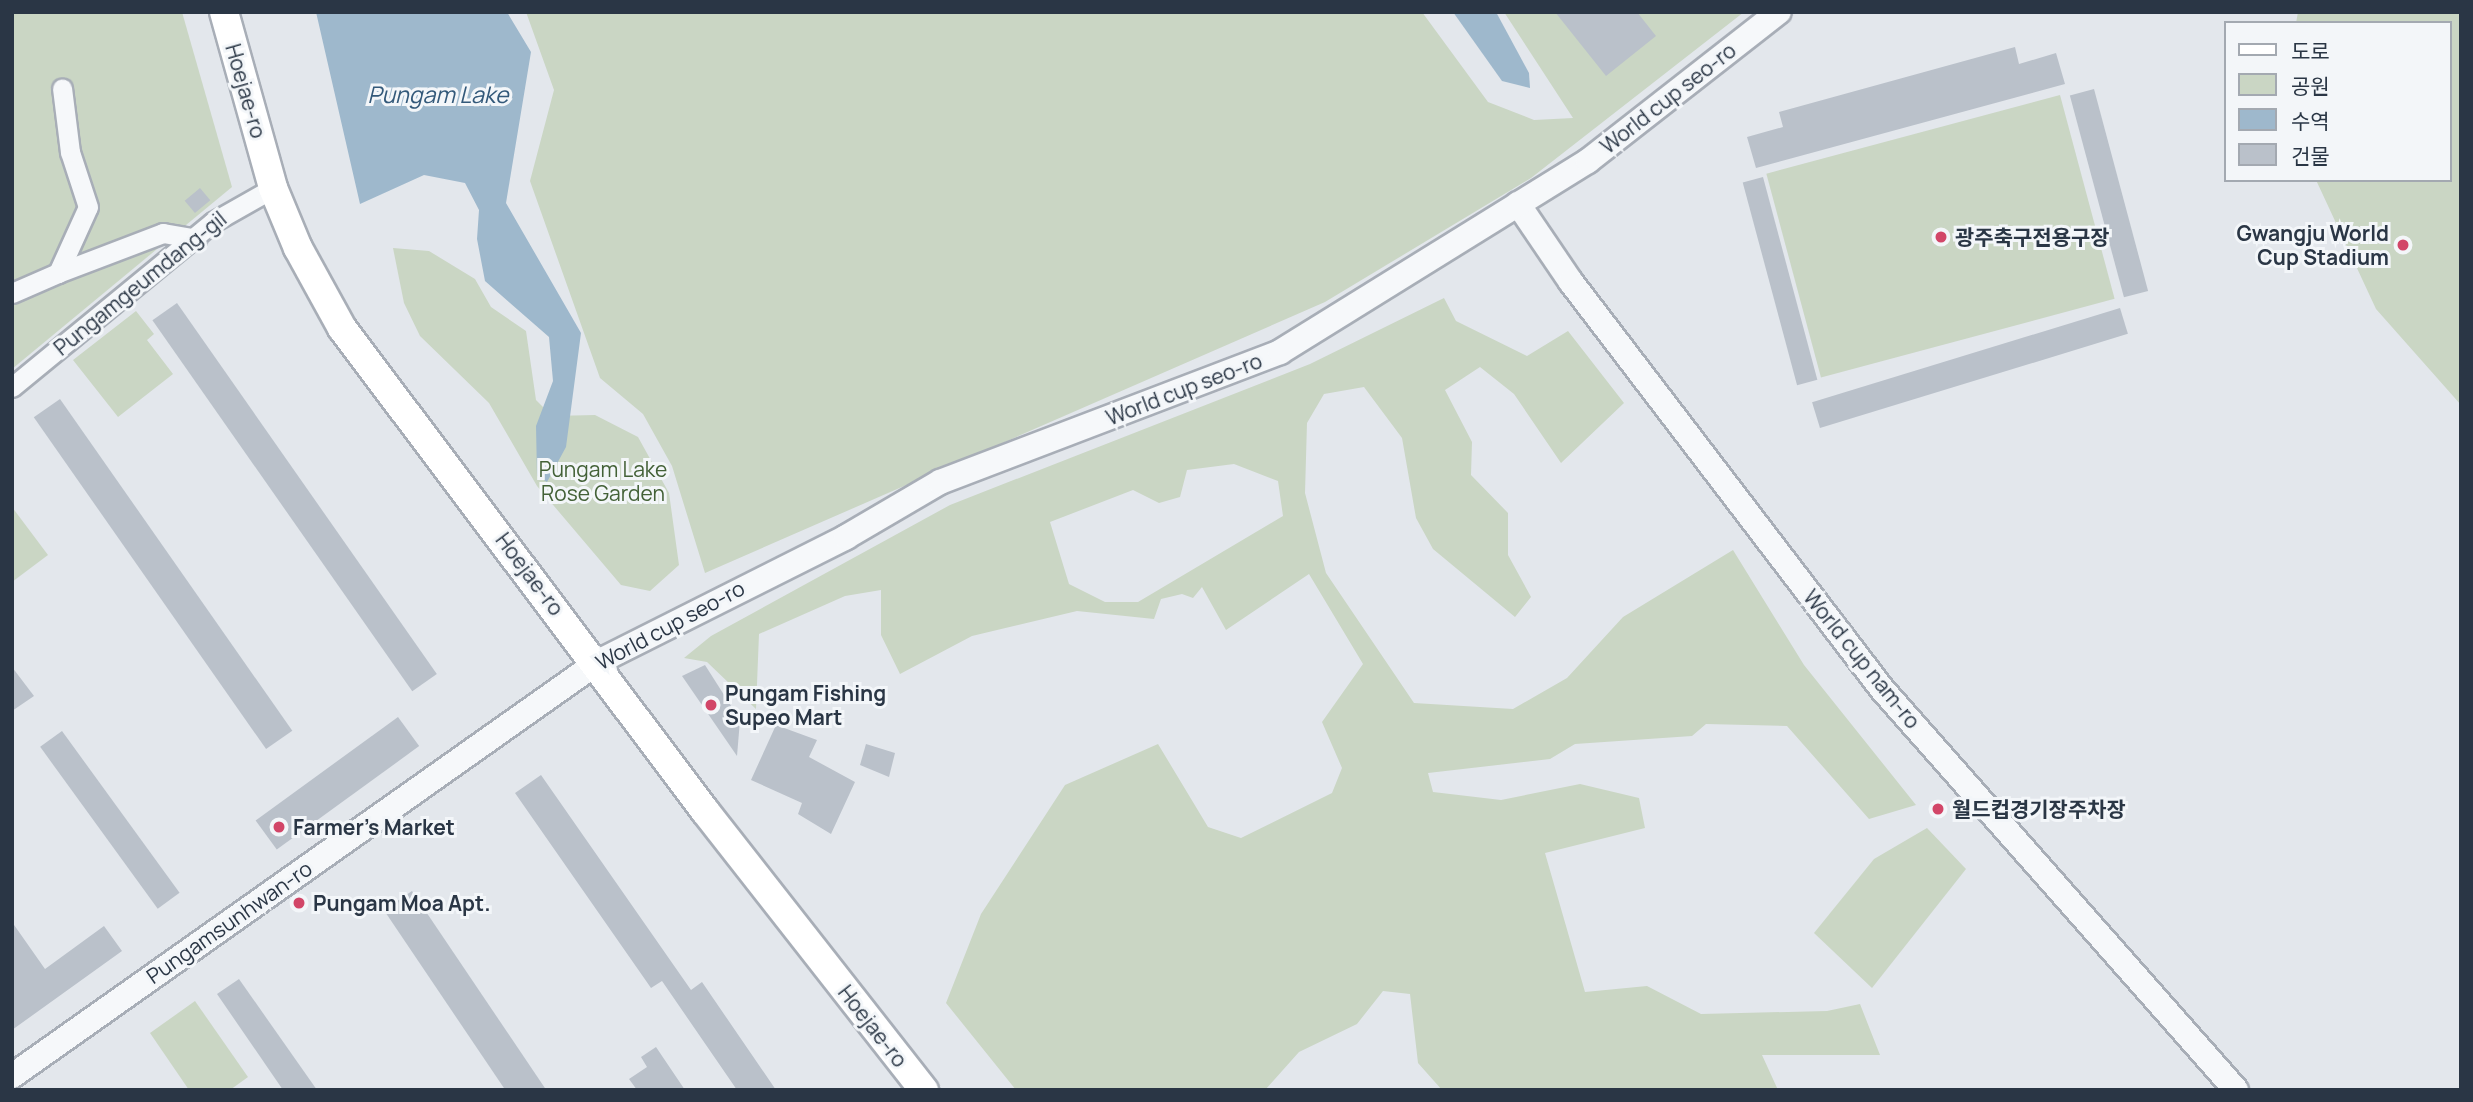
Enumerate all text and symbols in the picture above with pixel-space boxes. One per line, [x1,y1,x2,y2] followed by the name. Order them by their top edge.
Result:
[2224,21,2452,182] legend
[1595,37,1741,159] street label: World cup seo-ro
[2291,37,2330,65] text: 도로
[221,41,271,141] street label: Hoejae-ro
[2291,72,2330,100] text: 공원
[368,80,508,108] water label: Pungam Lake
[2291,107,2330,135] text: 수역
[2291,142,2330,170] text: 건물
[49,206,231,360] street label: Pungamgeumdang-gil
[2236,220,2389,270] place label: Gwangju World Cup Stadium
[1955,224,2110,250] place label: 광주축구전용구장
[1933,229,1949,245] marker: 광주축구전용구장
[2395,237,2411,253] marker: Gwangju World Cup Stadium
[1102,348,1266,430] street label: World cup seo-ro
[539,456,667,506] park label: Pungam Lake Rose Garden
[491,528,569,620] street label: Hoejae-ro
[591,575,749,675] street label: World cup seo-ro
[1798,585,1926,733] street label: World cup nam-ro
[725,680,886,730] place label: Pungam Fishing Supeo Mart
[703,697,719,713] marker: Pungam Fishing Supeo Mart
[1952,796,2126,822] place label: 월드컵경기장주차장
[1930,801,1946,817] marker: 월드컵경기장주차장
[293,814,454,840] place label: Farmer's Market
[271,819,287,835] marker: Farmer's Market
[141,855,317,989] street label: Pungamsunhwan-ro
[313,890,491,916] place label: Pungam Moa Apt.
[291,895,307,911] marker: Pungam Moa Apt.
[833,980,913,1072] street label: Hoejae-ro

